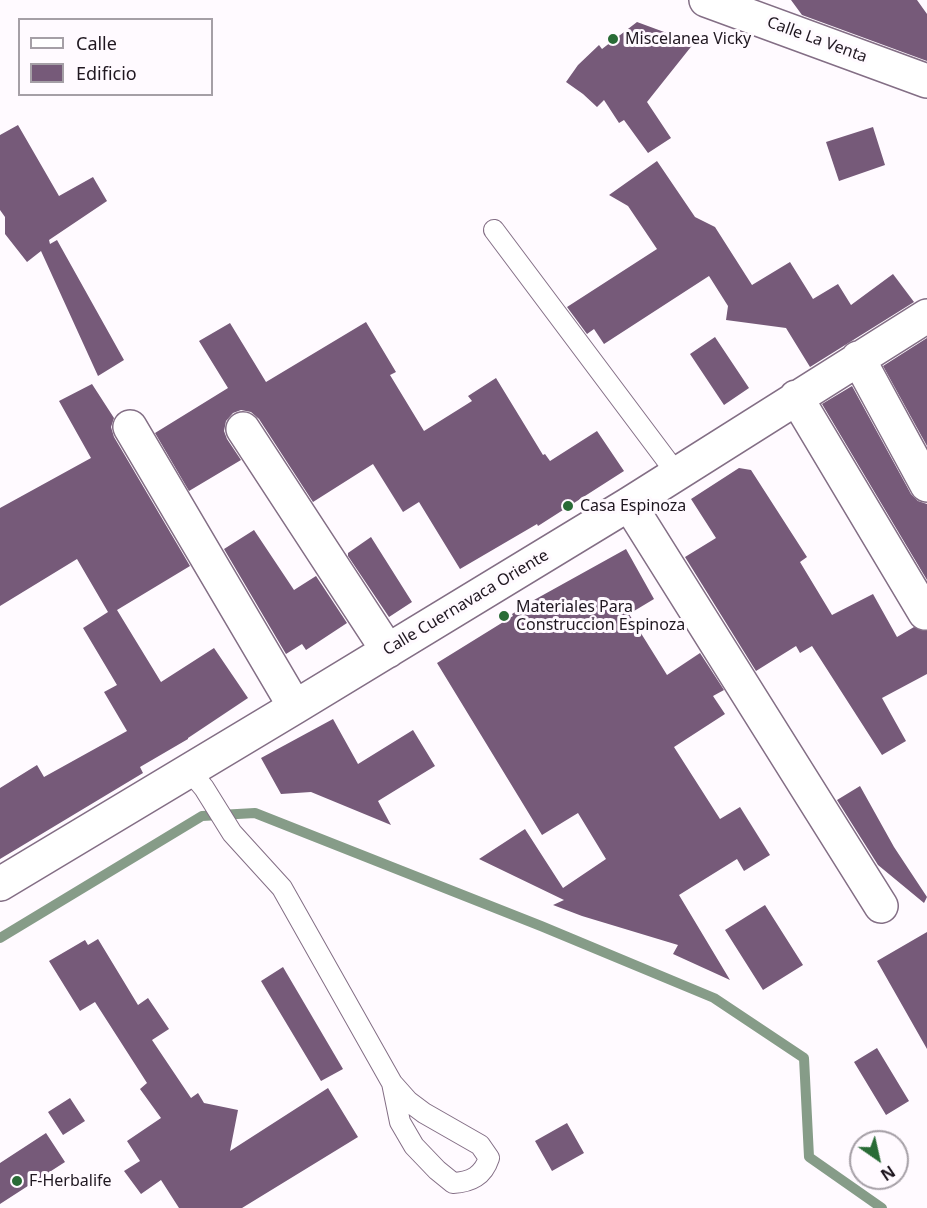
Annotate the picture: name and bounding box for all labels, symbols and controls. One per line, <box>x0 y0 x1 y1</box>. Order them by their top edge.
street label: Calle La Venta <box>764 13 870 67</box>
legend <box>18 18 213 96</box>
place label: Miscelanea Vicky <box>625 29 751 49</box>
text: Calle <box>76 31 117 55</box>
marker: Miscelanea Vicky <box>606 32 620 46</box>
text: Edificio <box>76 61 137 85</box>
place label: Casa Espinoza <box>580 496 686 516</box>
marker: Casa Espinoza <box>561 499 575 513</box>
street label: Calle Cuernavaca Oriente <box>380 546 552 660</box>
place label: Materiales Para Construccion Espinoza <box>516 597 685 635</box>
marker: Materiales Para Construccion Espinoza <box>497 609 511 623</box>
north arrow <box>849 1130 909 1190</box>
text: N <box>876 1161 899 1186</box>
place label: F-Herbalife <box>29 1171 112 1191</box>
marker: F-Herbalife <box>10 1174 24 1188</box>

